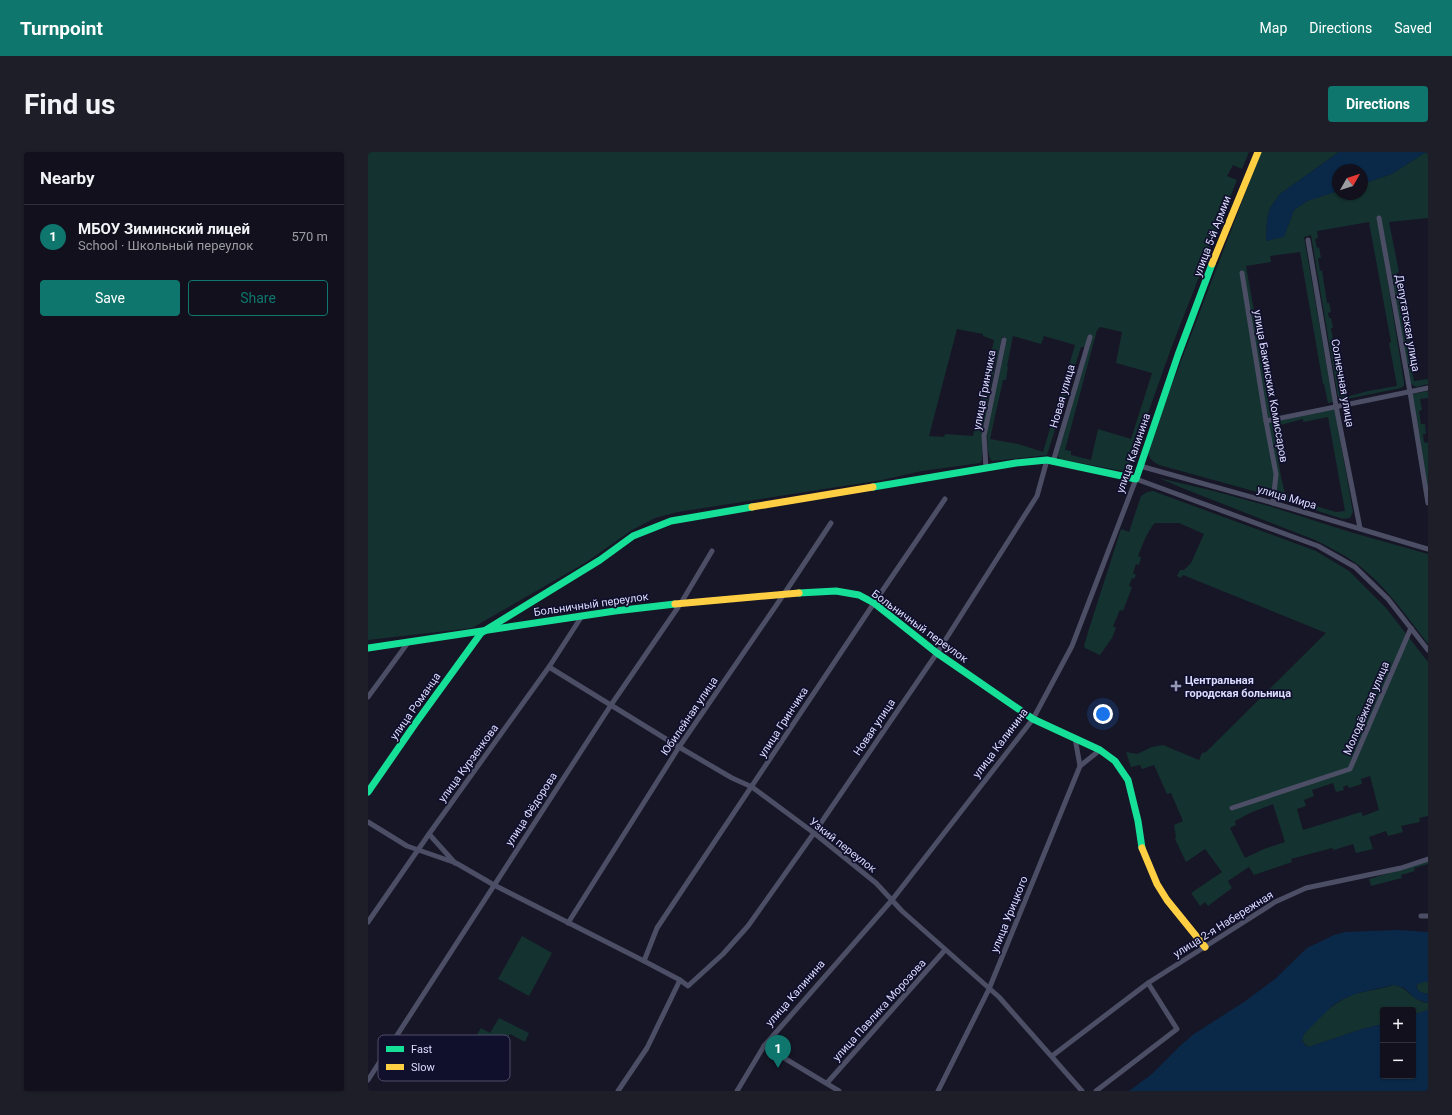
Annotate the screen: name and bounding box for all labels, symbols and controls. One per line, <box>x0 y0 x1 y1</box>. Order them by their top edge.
text: Turnpoint <box>20 17 103 40</box>
text: Map <box>1260 20 1287 36</box>
text: Directions <box>1309 20 1372 36</box>
text: Saved <box>1394 20 1432 36</box>
button: Directions <box>1328 86 1428 122</box>
text: Find us <box>24 88 115 121</box>
north arrow <box>1332 164 1368 200</box>
text: Nearby <box>40 168 95 188</box>
street label: улица 5-й Армии <box>1191 194 1234 278</box>
text: МБОУ Зиминский лицей <box>78 220 250 238</box>
text: 1 <box>49 229 57 244</box>
text: 570 m <box>291 229 328 244</box>
text: School · Школьный переулок <box>78 238 253 253</box>
street label: Депутатская улица <box>1393 274 1422 373</box>
button: Save <box>40 280 180 316</box>
button: Share <box>188 280 328 316</box>
street label: улица Бакинских Комиссаров <box>1251 309 1290 463</box>
street label: Солнечная улица <box>1328 338 1357 428</box>
street label: улица Гринчика <box>970 349 999 431</box>
street label: Новая улица <box>1047 363 1078 429</box>
street label: улица Калинина <box>1114 411 1153 495</box>
street label: улица Мира <box>1256 483 1318 512</box>
street label: Больничный переулок <box>869 587 970 666</box>
street label: Больничный переулок <box>533 590 649 619</box>
street label: Молодёжная улица <box>1341 660 1392 757</box>
street label: улица Романца <box>387 670 443 742</box>
street label: Юбилейная улица <box>658 674 721 758</box>
place label: Центральная городская больница <box>1185 674 1291 700</box>
marker: Центральная городская больница <box>1170 680 1182 692</box>
street label: улица Гринчика <box>756 685 811 760</box>
street label: Новая улица <box>851 697 898 758</box>
your location <box>1093 704 1113 724</box>
street label: улица Калинина <box>970 706 1031 781</box>
street label: улица Курзенкова <box>436 722 501 805</box>
street label: улица Фёдорова <box>503 770 560 848</box>
street label: Узкий переулок <box>807 815 879 876</box>
street label: улица Урицкого <box>988 874 1031 954</box>
street label: улица 2-я Набережная <box>1171 888 1276 961</box>
street label: улица Калинина <box>763 957 828 1029</box>
street label: улица Павлика Морозова <box>830 957 929 1064</box>
map controls <box>1380 1007 1416 1079</box>
button: + <box>1380 1007 1416 1043</box>
legend <box>378 1035 510 1081</box>
pin: 1 <box>765 1035 791 1068</box>
text: Fast <box>411 1043 433 1056</box>
button: − <box>1380 1043 1416 1079</box>
text: Slow <box>411 1061 435 1074</box>

